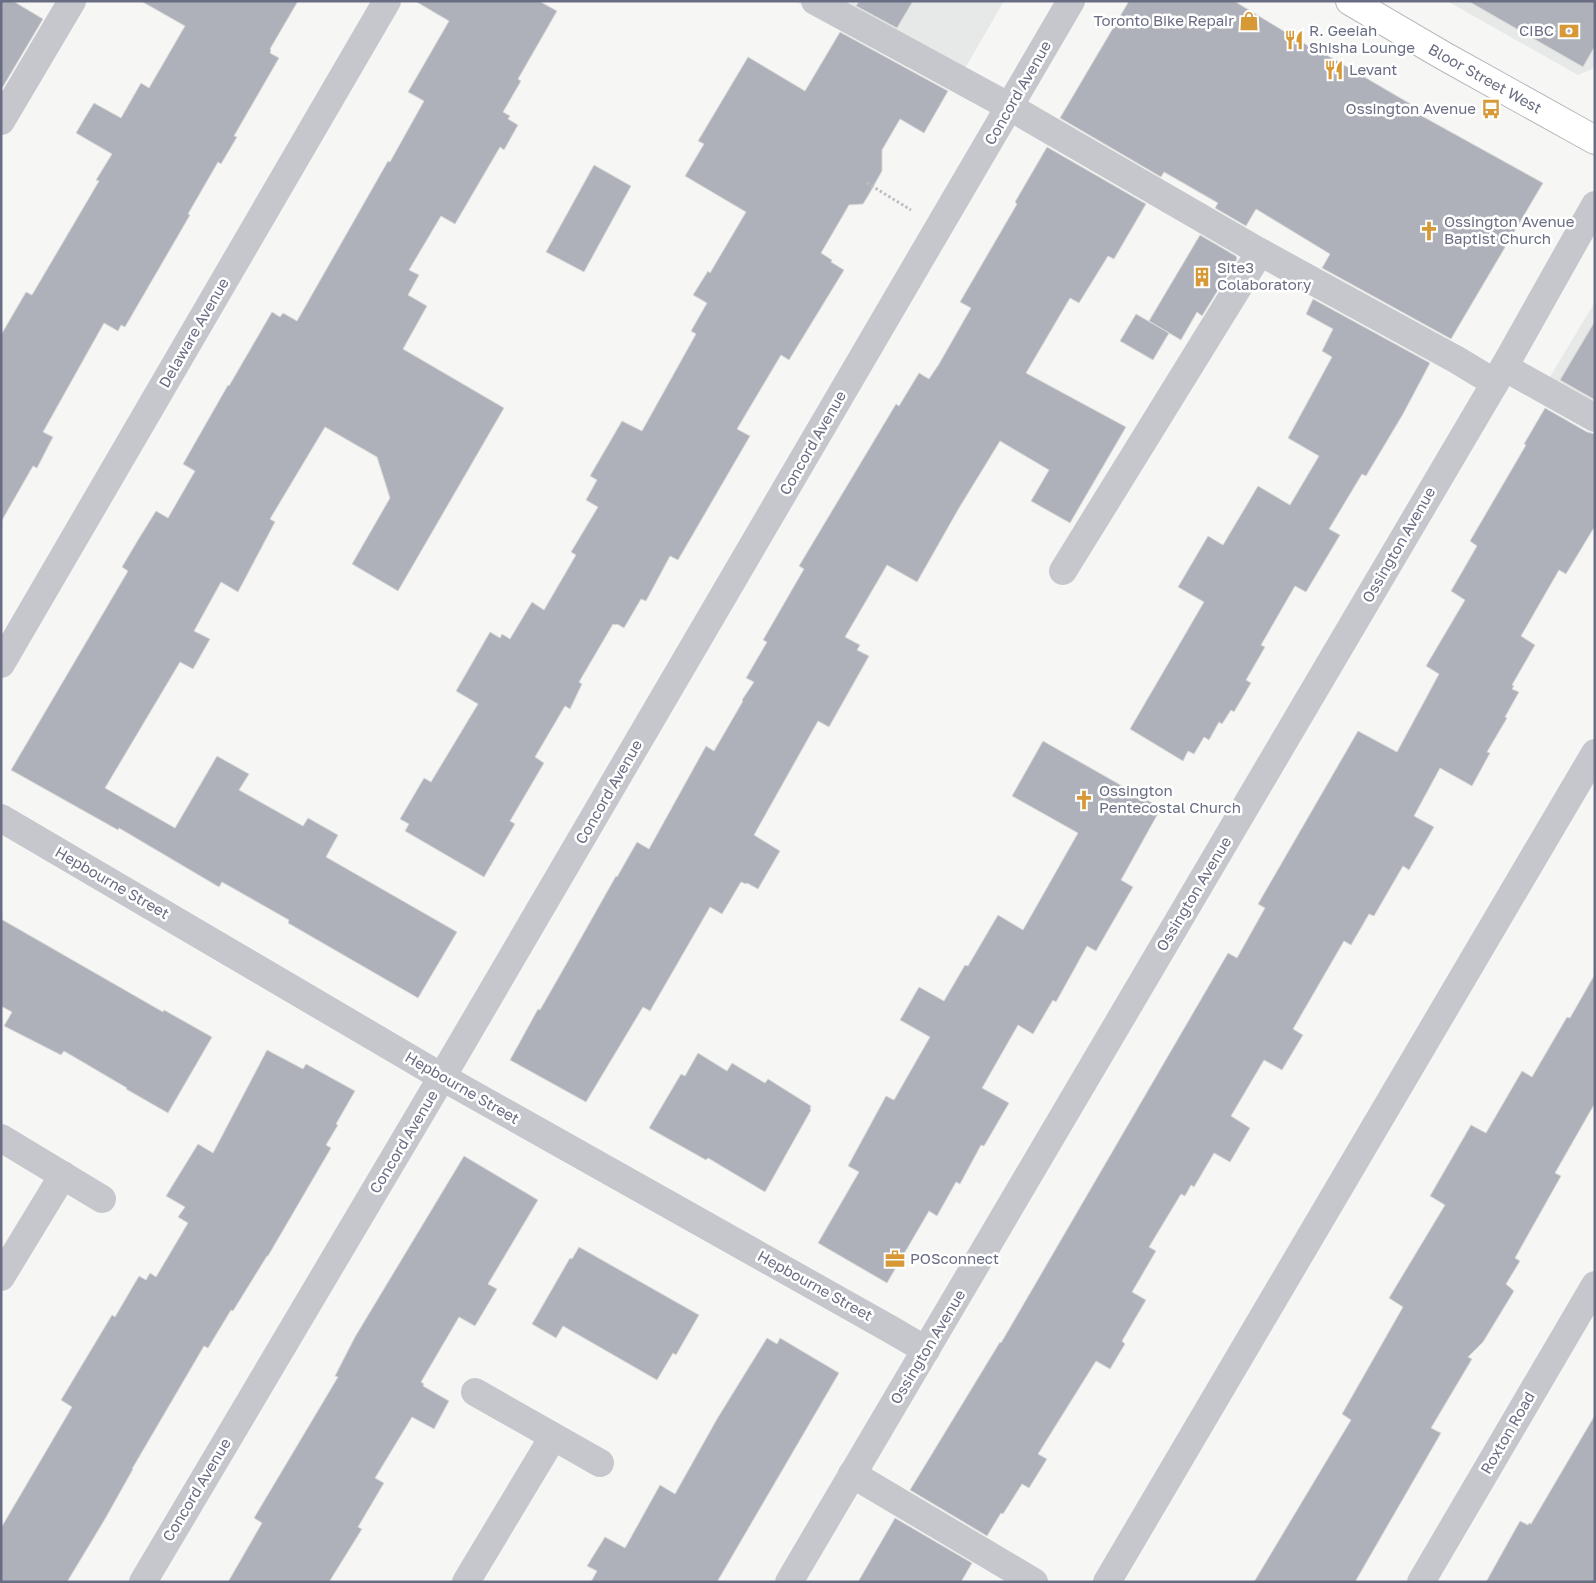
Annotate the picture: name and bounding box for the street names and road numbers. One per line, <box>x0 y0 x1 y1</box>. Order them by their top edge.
street label: Concord Avenue <box>980 37 1054 148</box>
street label: Bloor Street West <box>1426 39 1545 117</box>
street label: Delaware Avenue <box>154 274 232 391</box>
street label: Concord Avenue <box>775 387 849 498</box>
street label: Ossington Avenue <box>1358 483 1439 605</box>
street label: Concord Avenue <box>571 736 645 847</box>
street label: Ossington Avenue <box>1152 833 1235 954</box>
street label: Hepbourne Street <box>52 842 173 922</box>
street label: Hepbourne Street <box>402 1047 523 1127</box>
street label: Concord Avenue <box>365 1086 441 1196</box>
street label: Hepbourne Street <box>755 1246 876 1324</box>
street label: Ossington Avenue <box>886 1286 969 1407</box>
street label: Roxton Road <box>1476 1388 1538 1477</box>
street label: Concord Avenue <box>158 1434 234 1544</box>

